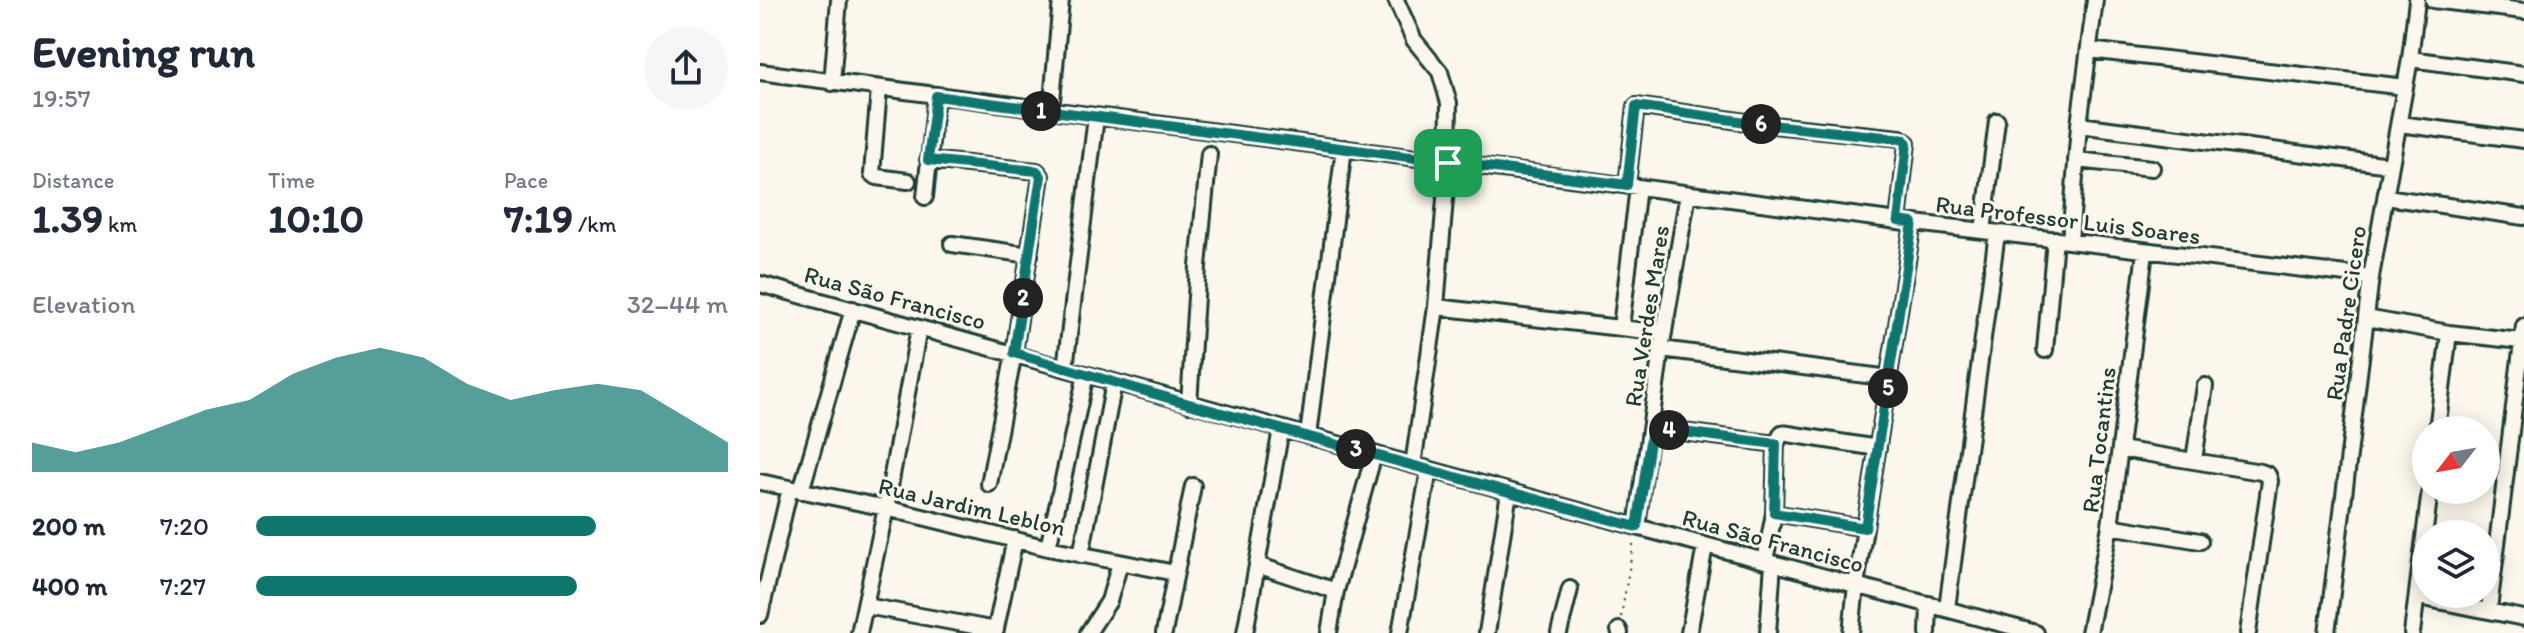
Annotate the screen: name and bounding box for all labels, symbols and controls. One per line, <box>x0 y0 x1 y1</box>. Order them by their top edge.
text: Evening run <box>32 25 255 78</box>
button: share <box>644 26 728 110</box>
text: 19:57 <box>32 82 91 114</box>
pin: 1 <box>1021 91 1061 131</box>
text: 1 <box>1036 97 1046 124</box>
pin: 6 <box>1741 104 1781 144</box>
text: 6 <box>1755 110 1767 137</box>
pin <box>1414 129 1482 197</box>
icon: arrive <box>1426 141 1470 185</box>
text: Distance <box>32 167 114 194</box>
text: Time <box>268 167 315 194</box>
text: Pace <box>504 167 548 194</box>
street label: Rua Professor Luis Soares <box>1934 189 2202 250</box>
text: 1.39 <box>32 194 103 242</box>
text: 10:10 <box>268 194 364 242</box>
text: 7:19 <box>504 194 573 242</box>
text: km <box>103 211 137 238</box>
text: /km <box>573 211 616 238</box>
street label: Rua Verdes Mares <box>1618 223 1675 409</box>
street label: Rua Padre Cicero <box>2319 224 2372 402</box>
street label: Rua São Francisco <box>801 259 989 336</box>
pin: 2 <box>1003 278 1043 318</box>
text: 2 <box>1017 284 1029 311</box>
text: Elevation <box>32 288 135 320</box>
text: 32–44 m <box>627 288 728 320</box>
street label: Rua Tocantins <box>2075 365 2122 514</box>
pin: 5 <box>1868 368 1908 408</box>
text: 5 <box>1882 374 1894 401</box>
pin: 4 <box>1649 410 1689 450</box>
text: 4 <box>1662 416 1676 443</box>
north arrow <box>2412 416 2500 504</box>
map controls <box>2412 416 2500 608</box>
pin: 3 <box>1336 429 1376 469</box>
text: 3 <box>1350 435 1362 462</box>
street label: Rua Jardim Leblon <box>876 471 1069 542</box>
street label: Rua São Francisco <box>1679 502 1867 579</box>
text: 200 m <box>32 510 105 542</box>
text: 7:20 <box>160 510 209 542</box>
button: layers <box>2412 520 2500 608</box>
text: 400 m <box>32 570 107 602</box>
text: 7:27 <box>160 570 206 602</box>

